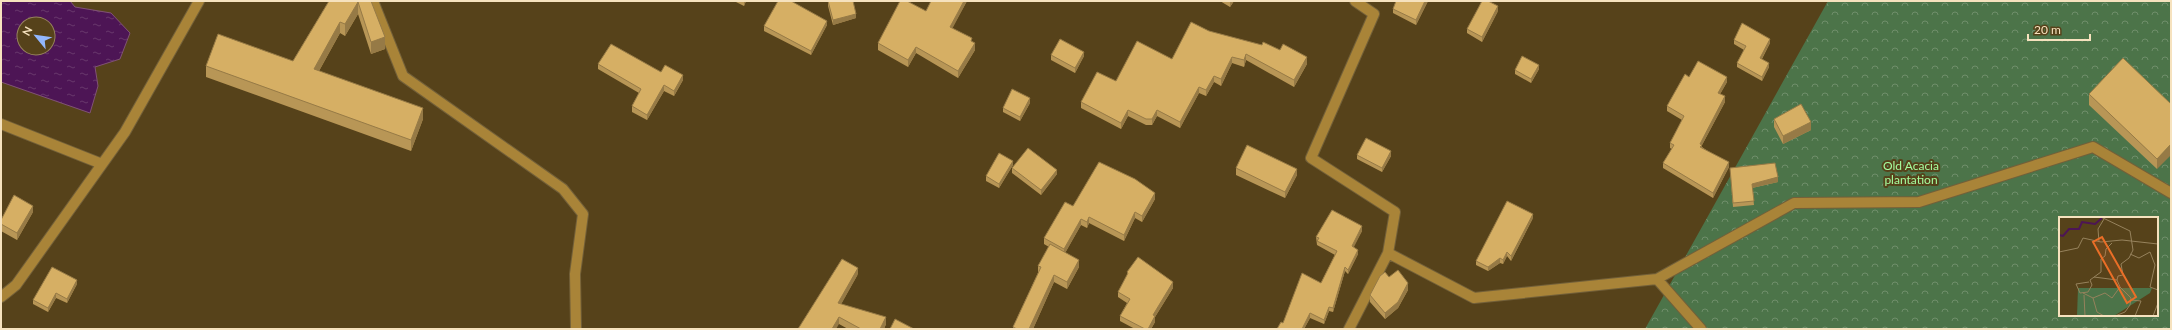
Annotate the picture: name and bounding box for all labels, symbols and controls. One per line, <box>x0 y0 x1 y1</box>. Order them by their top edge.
north arrow <box>16 16 56 56</box>
scale bar <box>2028 16 2090 42</box>
text: 20 m <box>2034 22 2061 37</box>
text: N <box>19 24 35 38</box>
park label: Old Acacia plantation <box>1883 158 1939 187</box>
inset map <box>2059 217 2158 316</box>

